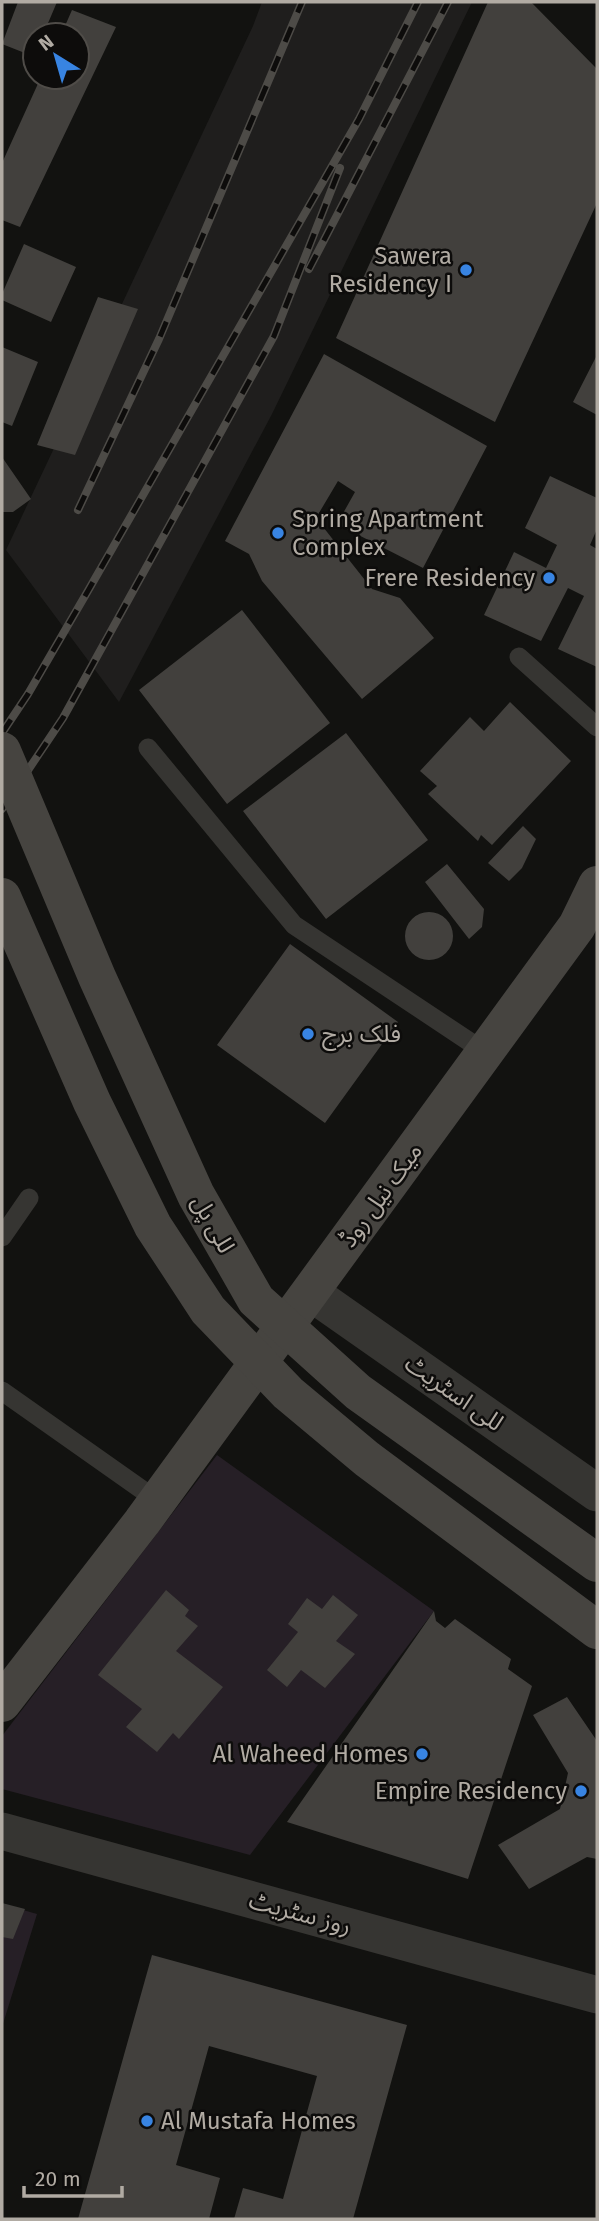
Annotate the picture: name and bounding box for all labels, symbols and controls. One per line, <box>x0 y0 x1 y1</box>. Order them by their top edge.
north arrow <box>21 21 91 91</box>
text: N <box>34 30 58 56</box>
place label: Sawera Residency I <box>329 242 452 298</box>
marker: Sawera Residency I <box>458 262 474 278</box>
place label: Spring Apartment Complex <box>292 505 484 561</box>
marker: Spring Apartment Complex <box>270 525 286 541</box>
place label: Frere Residency <box>364 564 535 592</box>
marker: Frere Residency <box>541 570 557 586</box>
place label: فلک برج <box>322 1020 401 1051</box>
marker: فلک برج <box>300 1026 316 1042</box>
street label: میک نیل روڈ <box>334 1138 428 1252</box>
street label: للی پل <box>185 1190 240 1259</box>
street label: للی اسٹریٹ <box>400 1349 508 1437</box>
place label: Al Waheed Homes <box>213 1740 408 1768</box>
marker: Al Waheed Homes <box>414 1746 430 1762</box>
place label: Empire Residency <box>375 1777 567 1805</box>
marker: Empire Residency <box>573 1783 589 1799</box>
street label: روز سٹریٹ <box>246 1886 354 1940</box>
place label: Al Mustafa Homes <box>161 2107 356 2135</box>
marker: Al Mustafa Homes <box>139 2113 155 2129</box>
scale bar <box>24 2154 122 2198</box>
text: 20 m <box>35 2166 81 2192</box>

